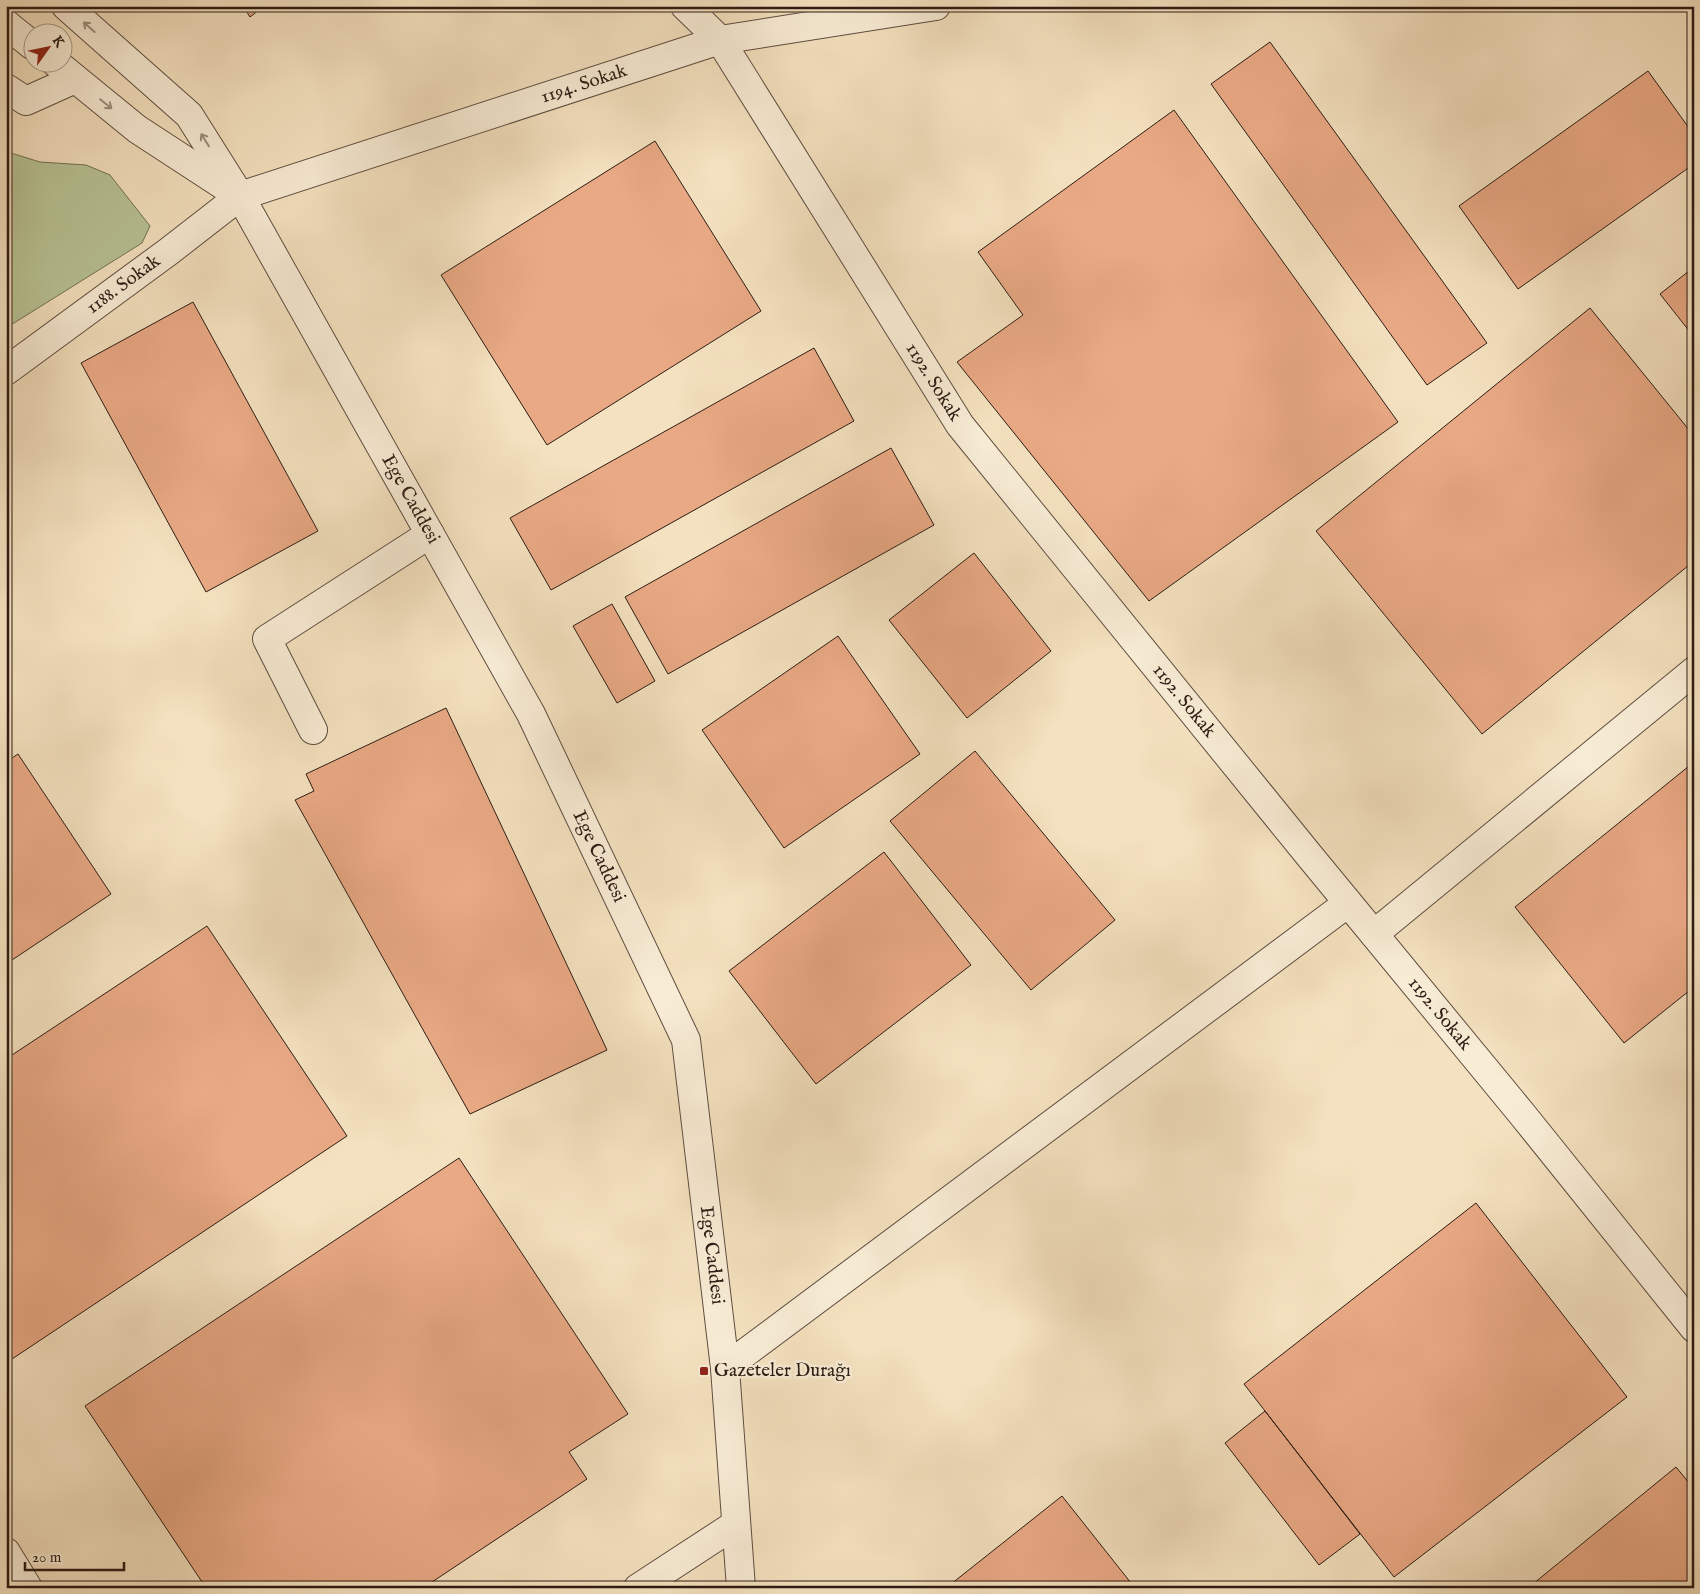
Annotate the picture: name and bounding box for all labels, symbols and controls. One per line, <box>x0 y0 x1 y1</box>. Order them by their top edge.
one-way arrow <box>83 21 96 33</box>
north arrow <box>22 22 72 72</box>
text: K <box>48 32 69 51</box>
street label: 1194. Sokak <box>538 59 631 109</box>
one-way arrow <box>99 99 112 110</box>
one-way arrow <box>199 133 210 147</box>
street label: 1188. Sokak <box>82 249 166 320</box>
street label: 1192. Sokak <box>900 338 967 427</box>
street label: Ege Caddesi <box>376 450 445 548</box>
street label: 1192. Sokak <box>1147 659 1222 744</box>
street label: Ege Caddesi <box>567 807 631 906</box>
street label: 1192. Sokak <box>1402 972 1477 1056</box>
street label: Ege Caddesi <box>694 1205 729 1306</box>
place label: Gazeteler Durağı <box>714 1359 851 1383</box>
marker: Gazeteler Durağı <box>698 1365 710 1377</box>
scale bar <box>25 1539 124 1571</box>
text: 20 m <box>32 1548 62 1567</box>

